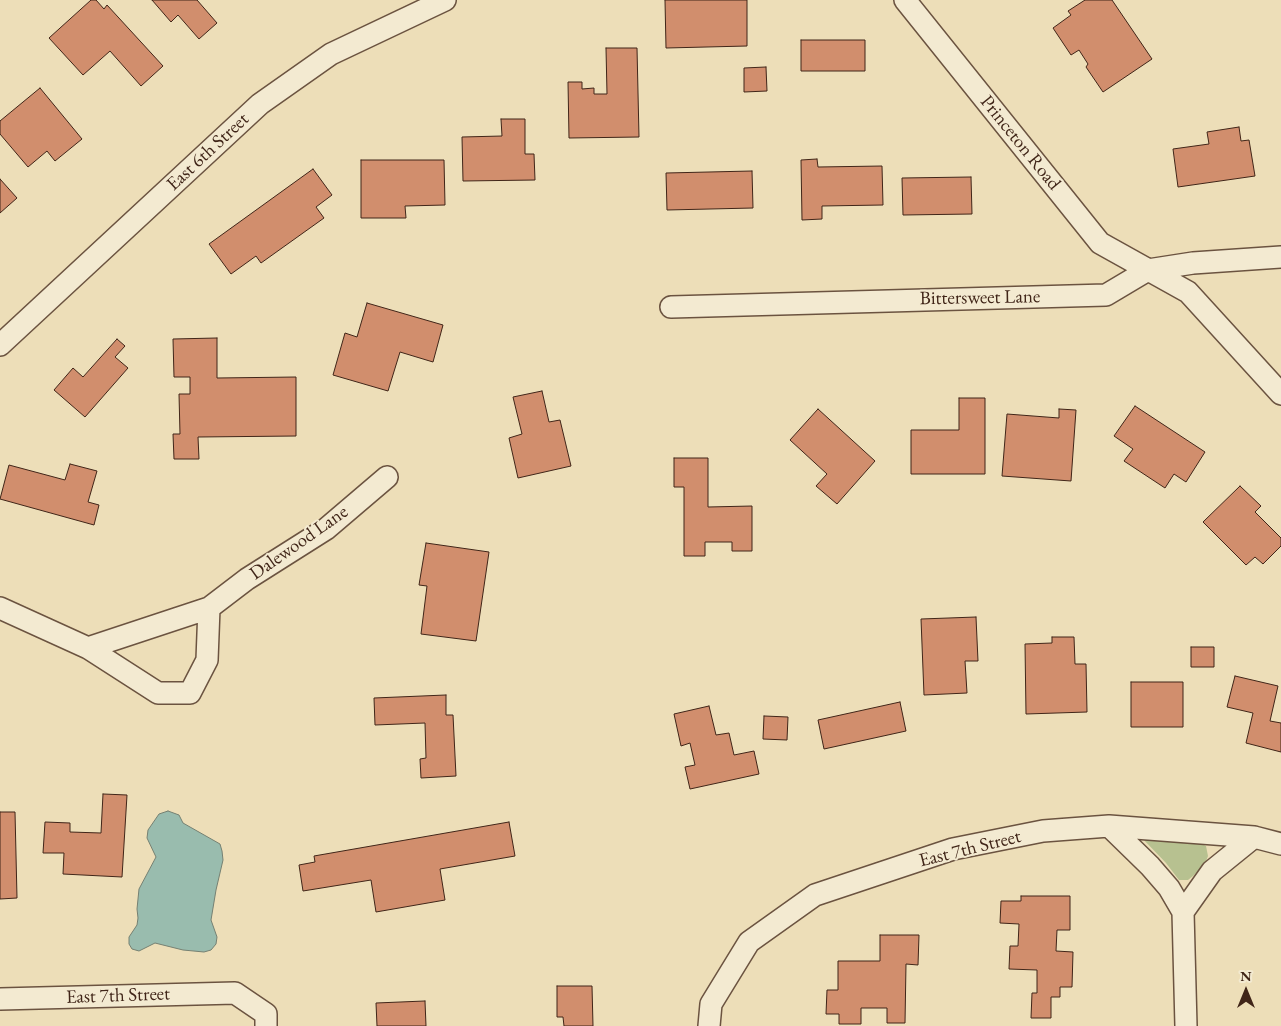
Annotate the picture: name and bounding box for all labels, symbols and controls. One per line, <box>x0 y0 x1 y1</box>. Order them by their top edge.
street label: Princeton Road <box>975 91 1065 195</box>
street label: East 6th Street <box>162 108 254 196</box>
street label: Bittersweet Lane <box>919 286 1041 310</box>
street label: Dalewood Lane <box>245 501 353 585</box>
street label: East 7th Street <box>917 825 1023 873</box>
north arrow <box>1221 966 1271 1016</box>
text: N <box>1240 967 1252 985</box>
street label: East 7th Street <box>66 983 170 1009</box>

